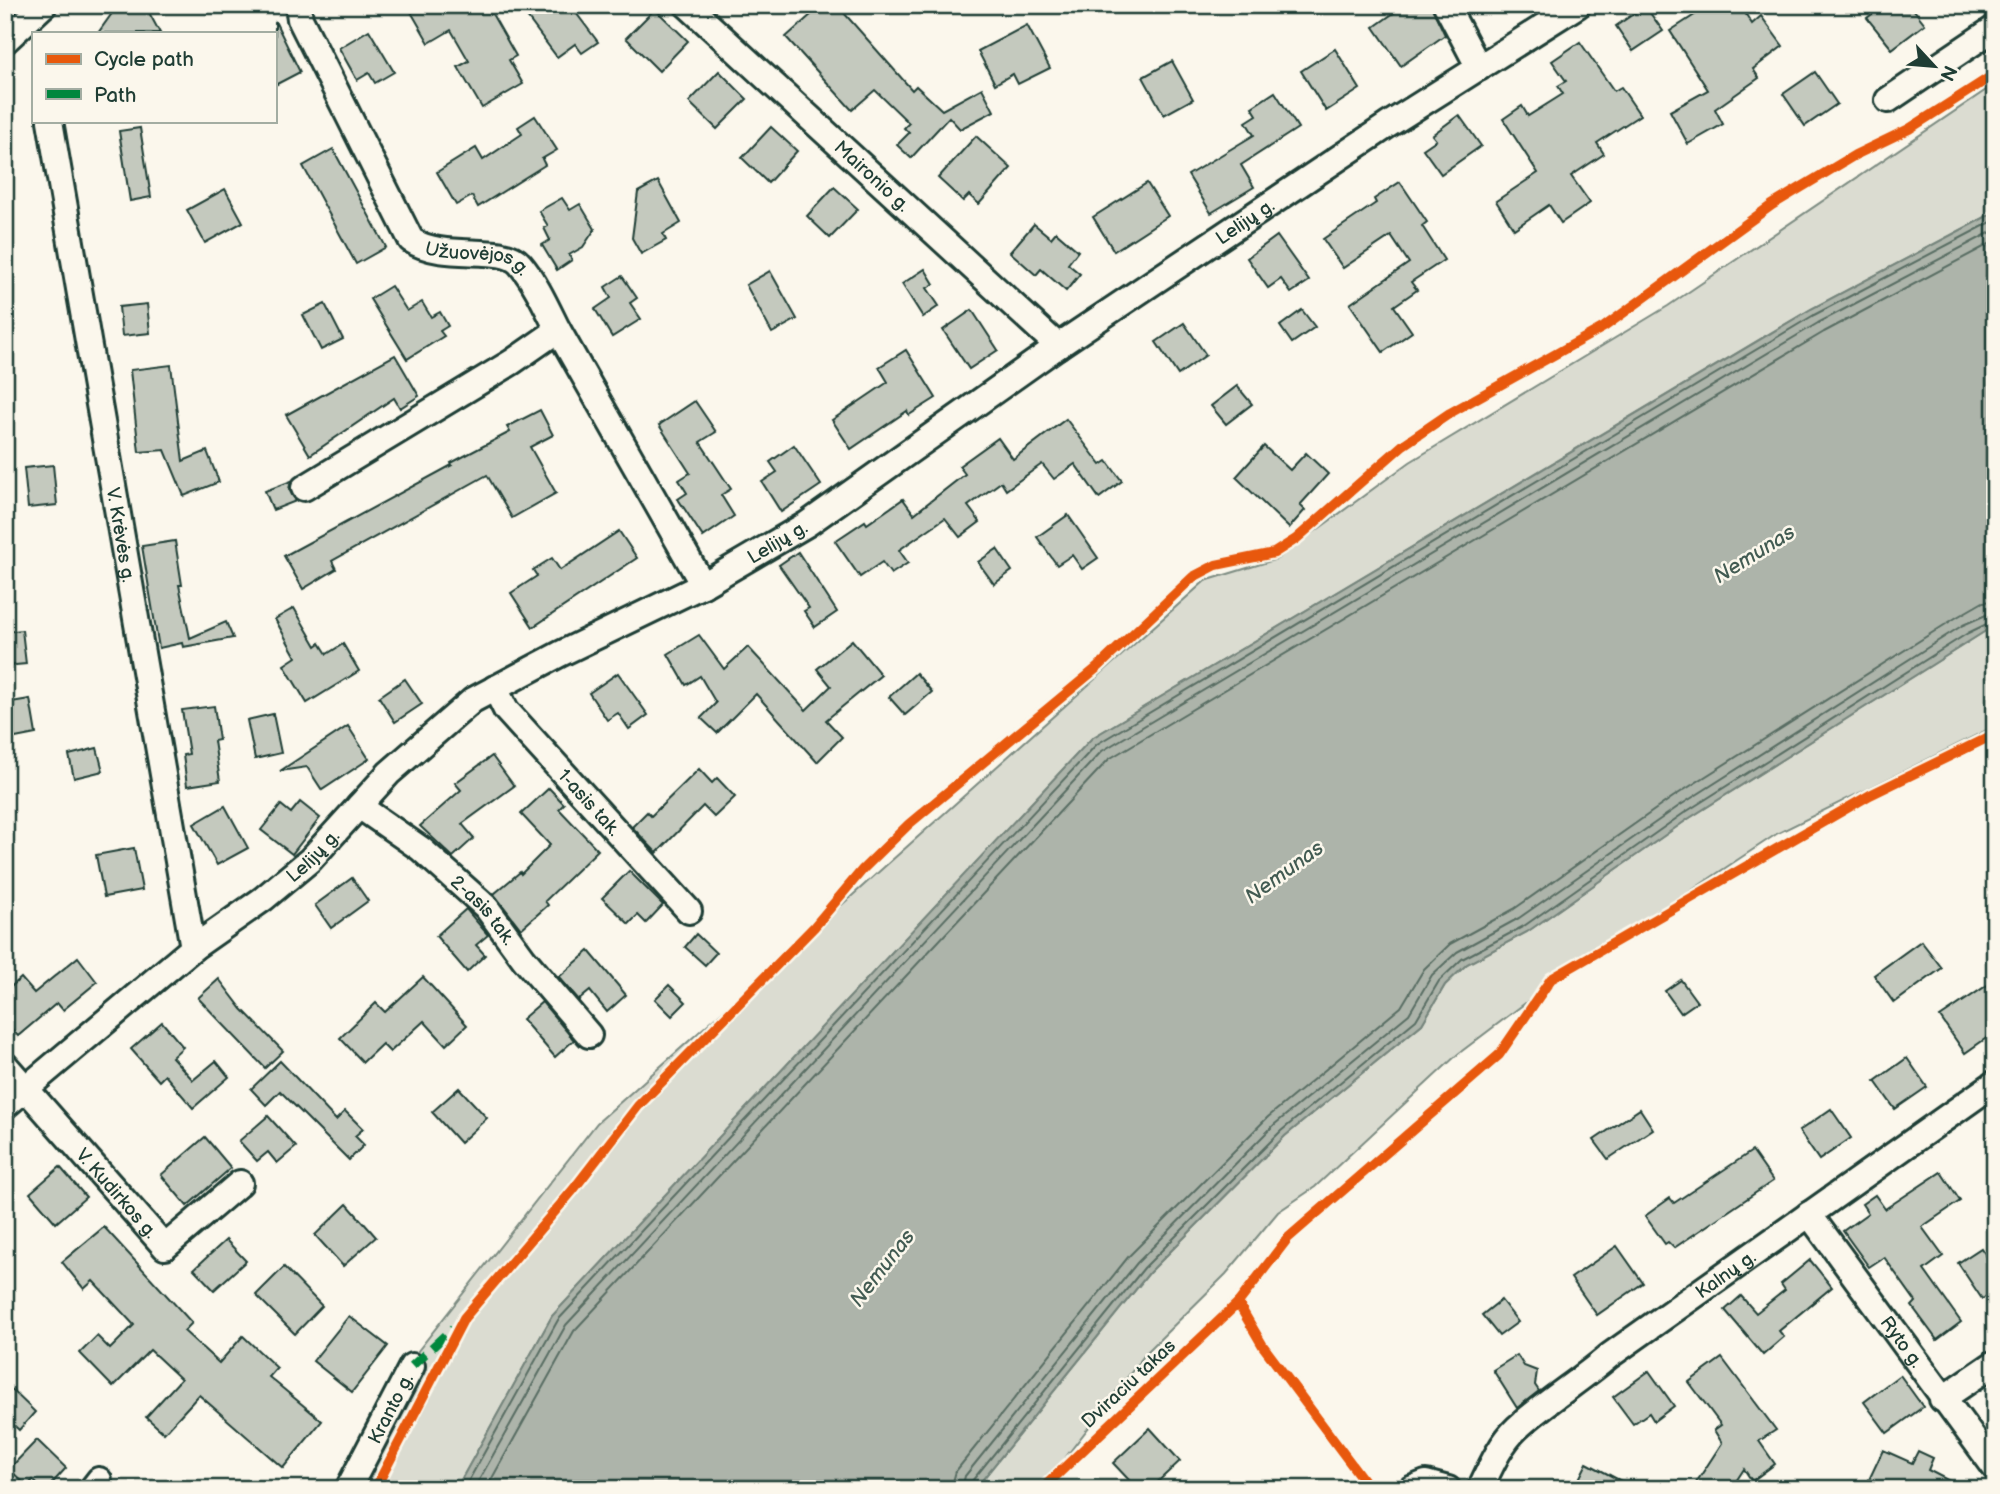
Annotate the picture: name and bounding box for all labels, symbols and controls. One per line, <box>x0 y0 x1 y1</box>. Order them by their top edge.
legend <box>32 32 276 122</box>
north arrow <box>1898 32 1968 102</box>
text: Cycle path <box>94 47 194 72</box>
text: N <box>1934 61 1961 84</box>
text: Path <box>94 83 136 108</box>
street label: Maironio g. <box>829 136 914 217</box>
street label: Lelijų g. <box>1212 194 1279 250</box>
street label: Užuovėjos g. <box>423 237 535 280</box>
street label: V. Krėvės g. <box>101 486 140 584</box>
street label: Lelijų g. <box>744 516 812 569</box>
water label: Nemunas <box>1709 519 1800 589</box>
street label: 1-asis tak. <box>552 765 625 841</box>
street label: Lelijų g. <box>282 825 345 888</box>
water label: Nemunas <box>1240 835 1329 909</box>
street label: 2-asis tak. <box>445 871 520 950</box>
street label: V. Kudirkos g. <box>70 1144 162 1243</box>
water label: Nemunas <box>845 1224 921 1312</box>
street label: Kalnų g. <box>1691 1246 1761 1304</box>
street label: Ryto g. <box>1875 1312 1928 1373</box>
street label: Dviraciu takas <box>1077 1335 1181 1433</box>
street label: Kranto g. <box>364 1370 419 1448</box>

